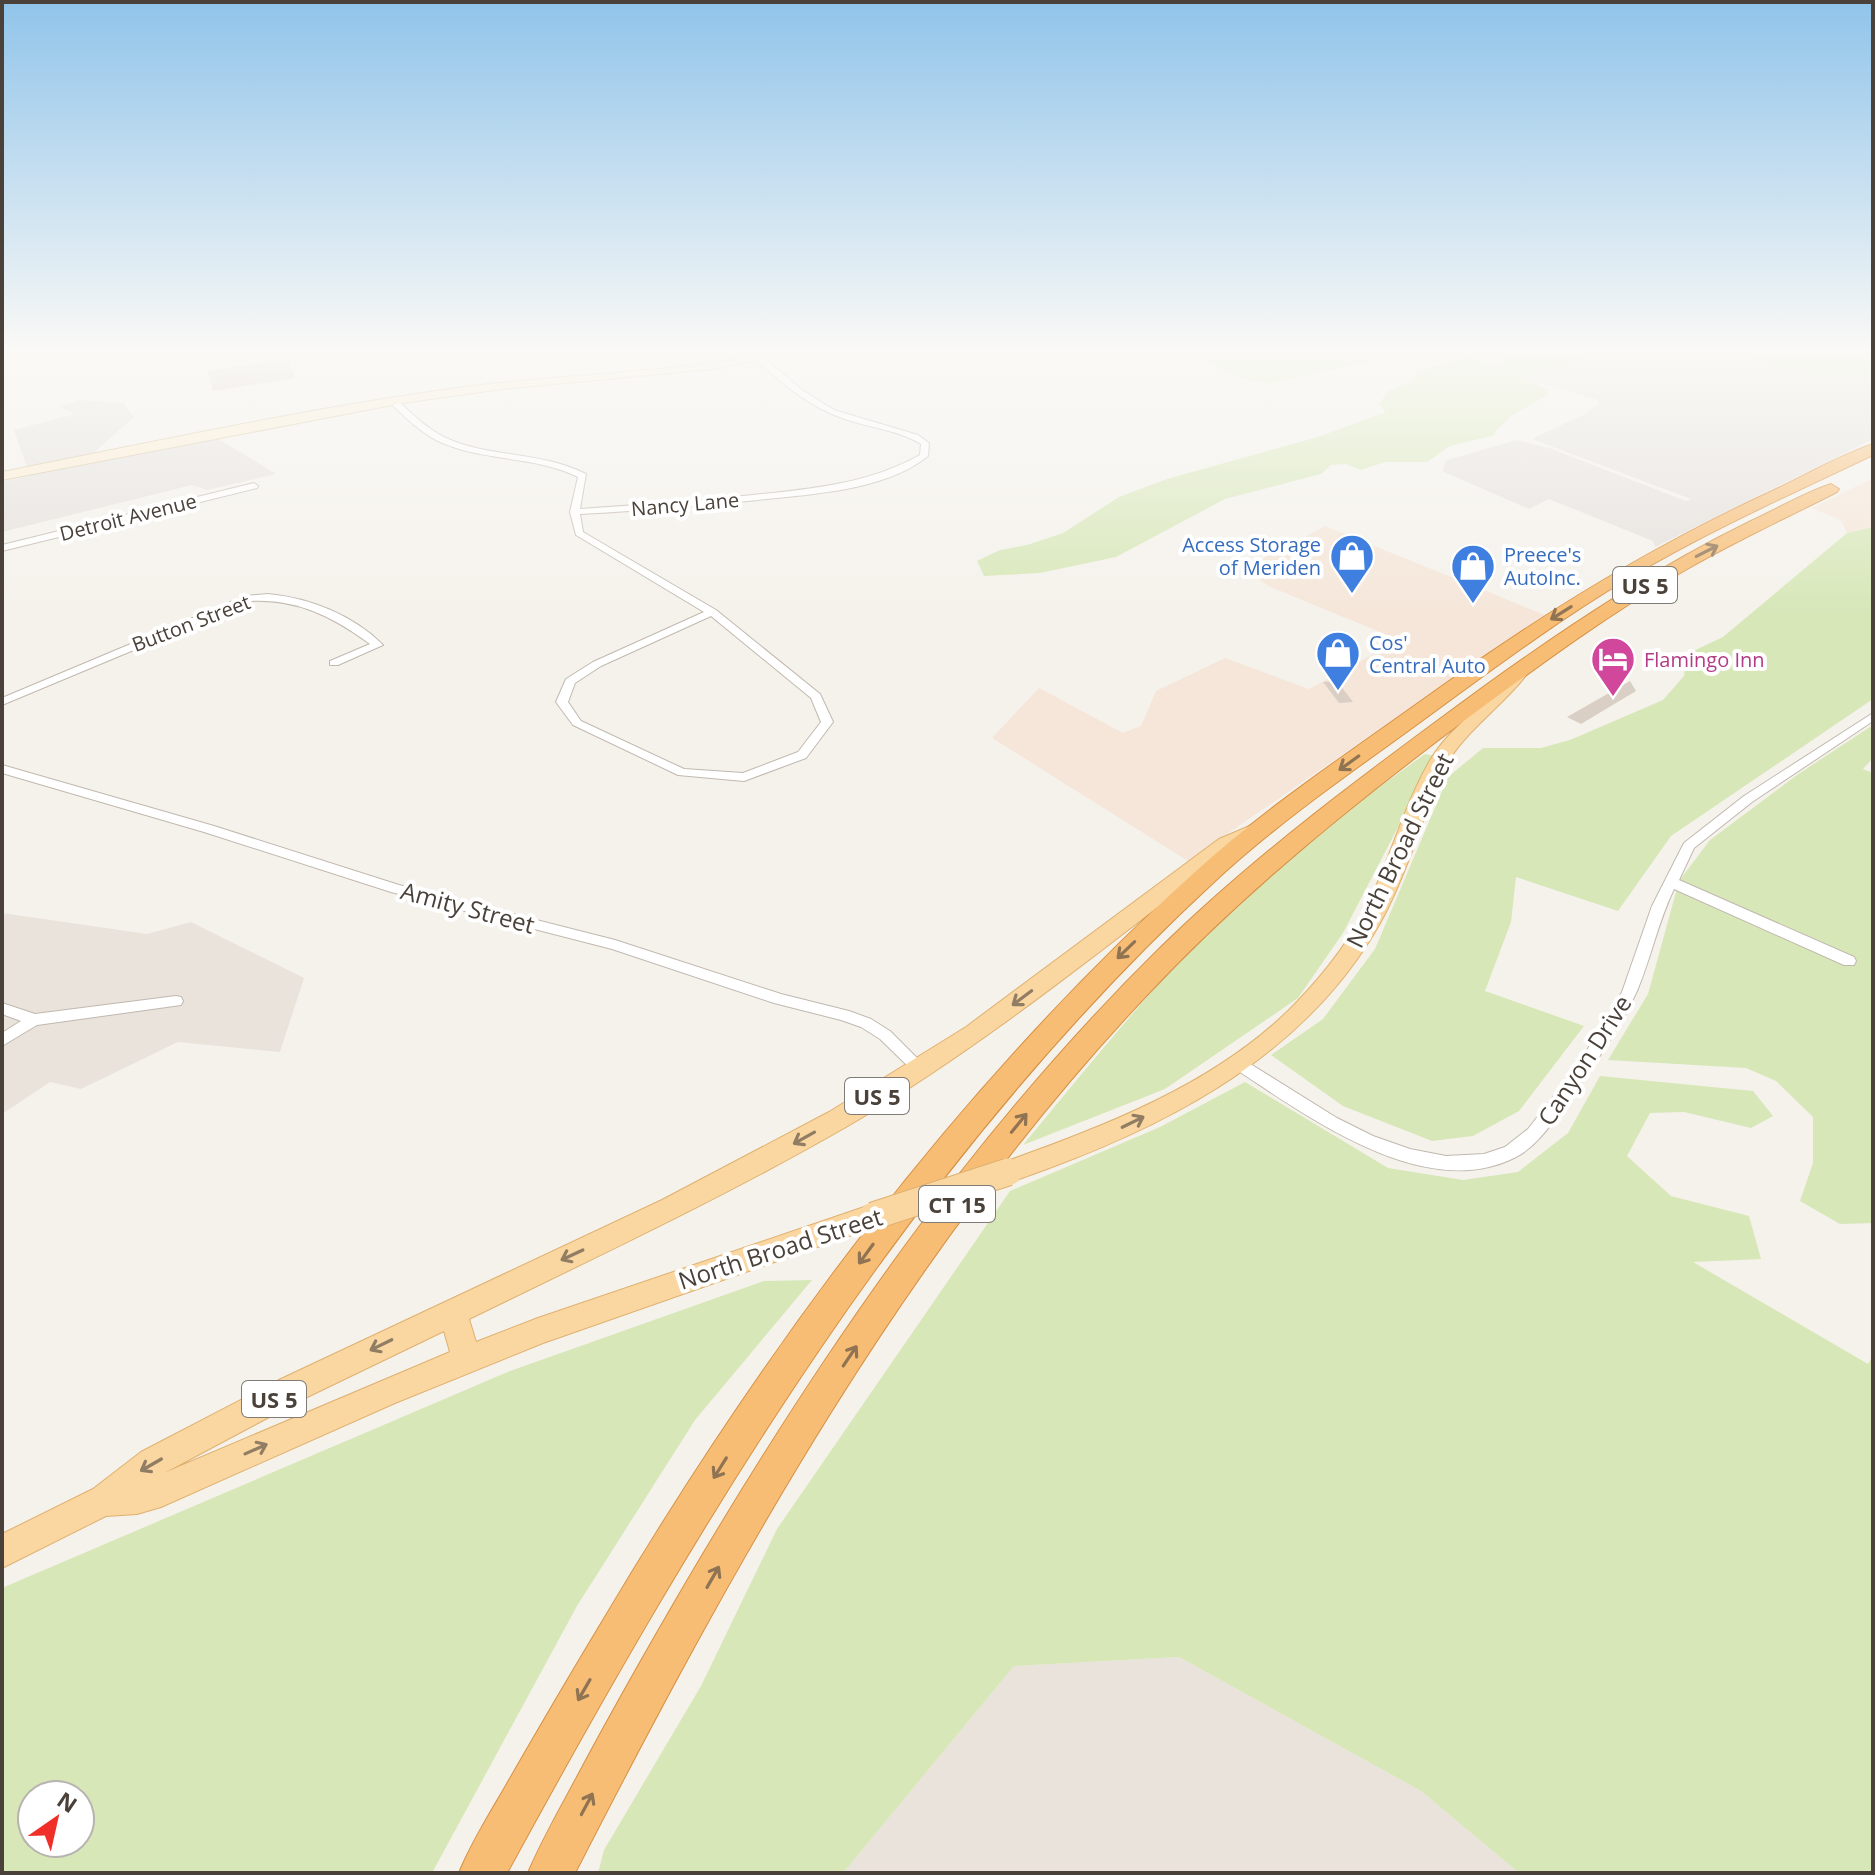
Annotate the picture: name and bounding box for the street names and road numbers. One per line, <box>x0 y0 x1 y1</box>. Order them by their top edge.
street label: Nancy Lane <box>630 486 740 522</box>
street label: Detroit Avenue <box>57 487 199 547</box>
road number: US 5 <box>1613 567 1677 603</box>
street label: Button Street <box>128 588 254 658</box>
street label: North Broad Street <box>1338 747 1460 953</box>
street label: Amity Street <box>397 873 539 941</box>
street label: Canyon Drive <box>1529 988 1639 1132</box>
road number: US 5 <box>845 1078 909 1114</box>
road number: CT 15 <box>919 1186 995 1222</box>
street label: North Broad Street <box>674 1199 886 1297</box>
road number: US 5 <box>242 1381 306 1417</box>

